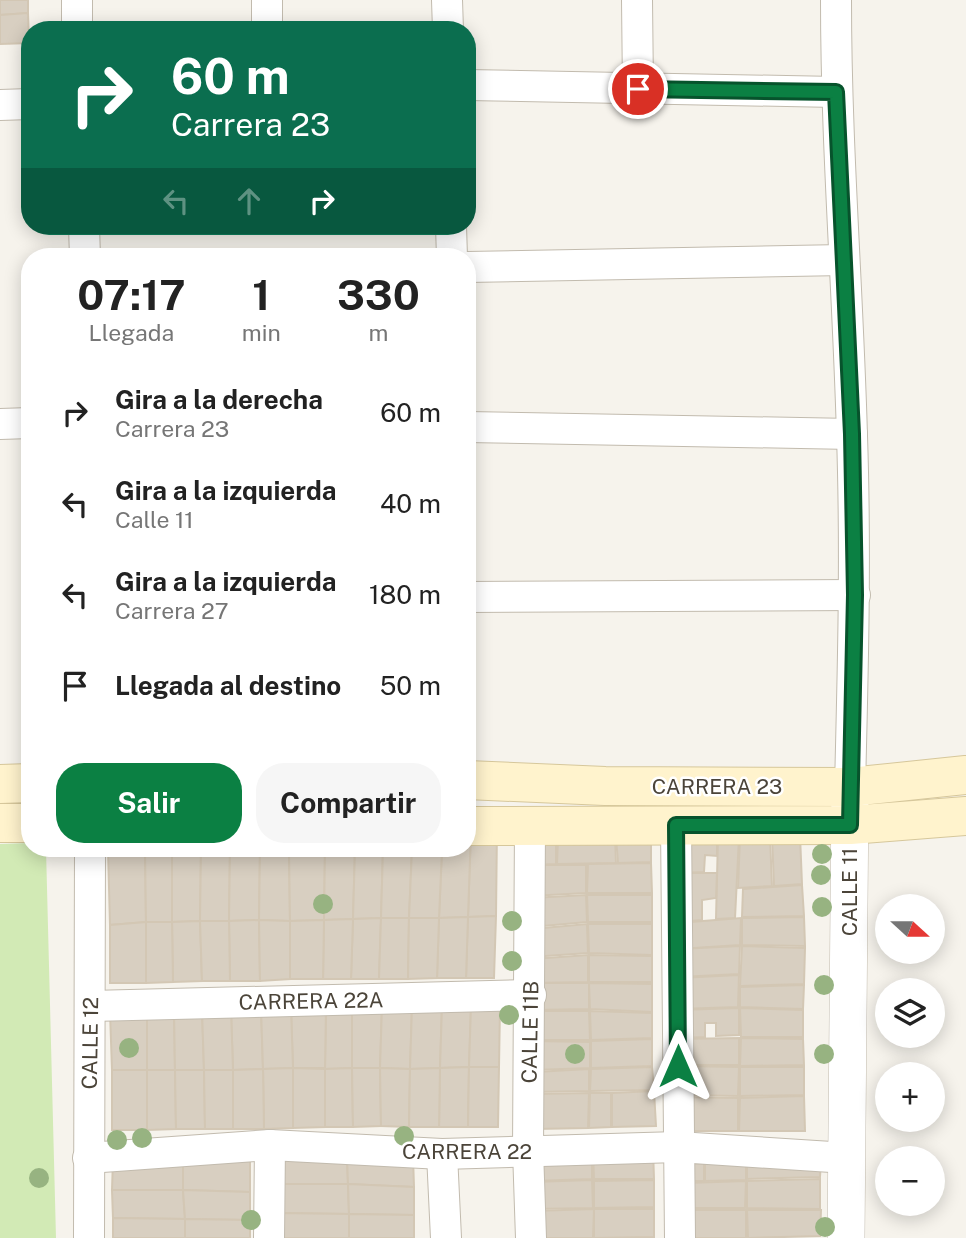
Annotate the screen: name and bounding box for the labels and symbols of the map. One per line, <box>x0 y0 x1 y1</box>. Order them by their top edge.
pin <box>608 59 668 119</box>
street label: CARRERA 23 <box>652 774 782 799</box>
street label: CALLE 11 <box>837 848 862 936</box>
north arrow <box>875 894 945 964</box>
street label: CALLE 11B <box>517 980 543 1084</box>
street label: CARRERA 22A <box>238 987 384 1015</box>
street label: CALLE 12 <box>77 997 103 1089</box>
position arrow <box>641 1029 715 1103</box>
street label: CARRERA 22 <box>402 1139 532 1164</box>

